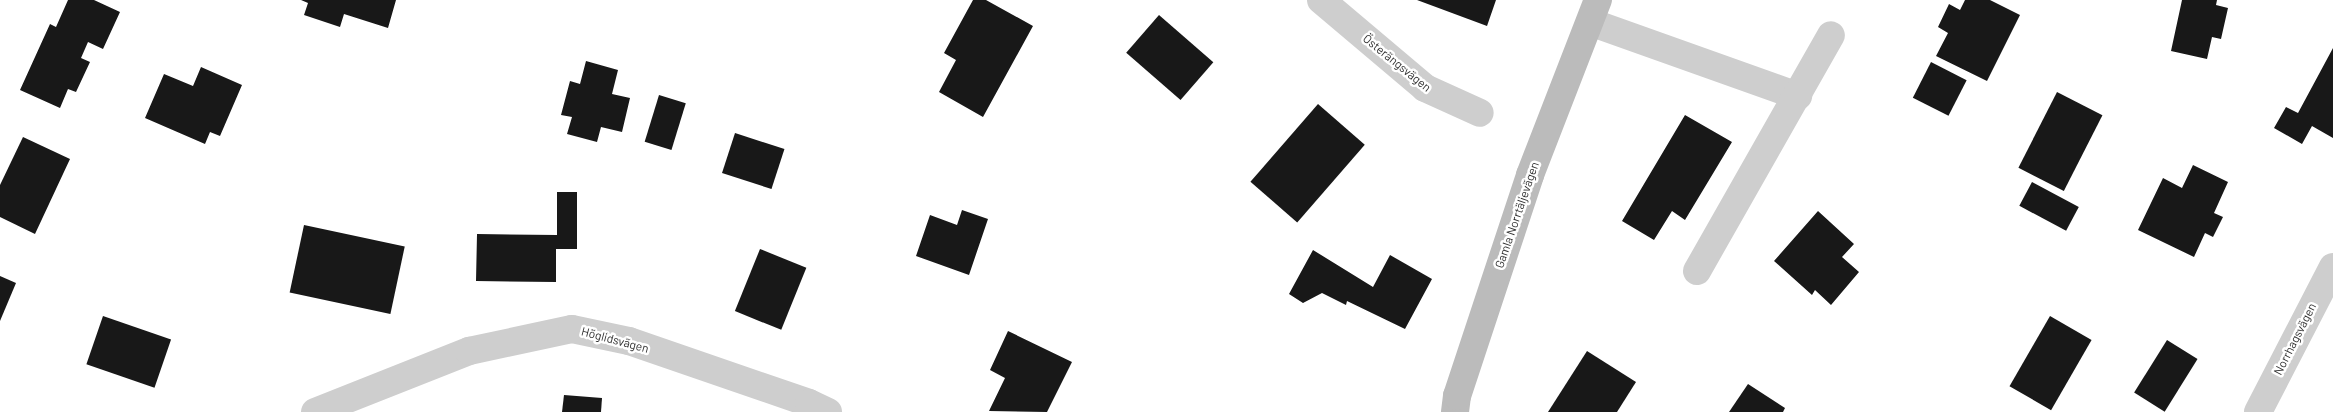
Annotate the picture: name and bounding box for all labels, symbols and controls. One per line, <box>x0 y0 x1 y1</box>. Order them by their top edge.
street label: Österängsvägen <box>1360 31 1434 95</box>
street label: Gamla Norrtäljevägen <box>1492 160 1542 270</box>
street label: Norrhagsvägen <box>2271 301 2319 377</box>
street label: Höglidsvägen <box>580 324 650 356</box>

